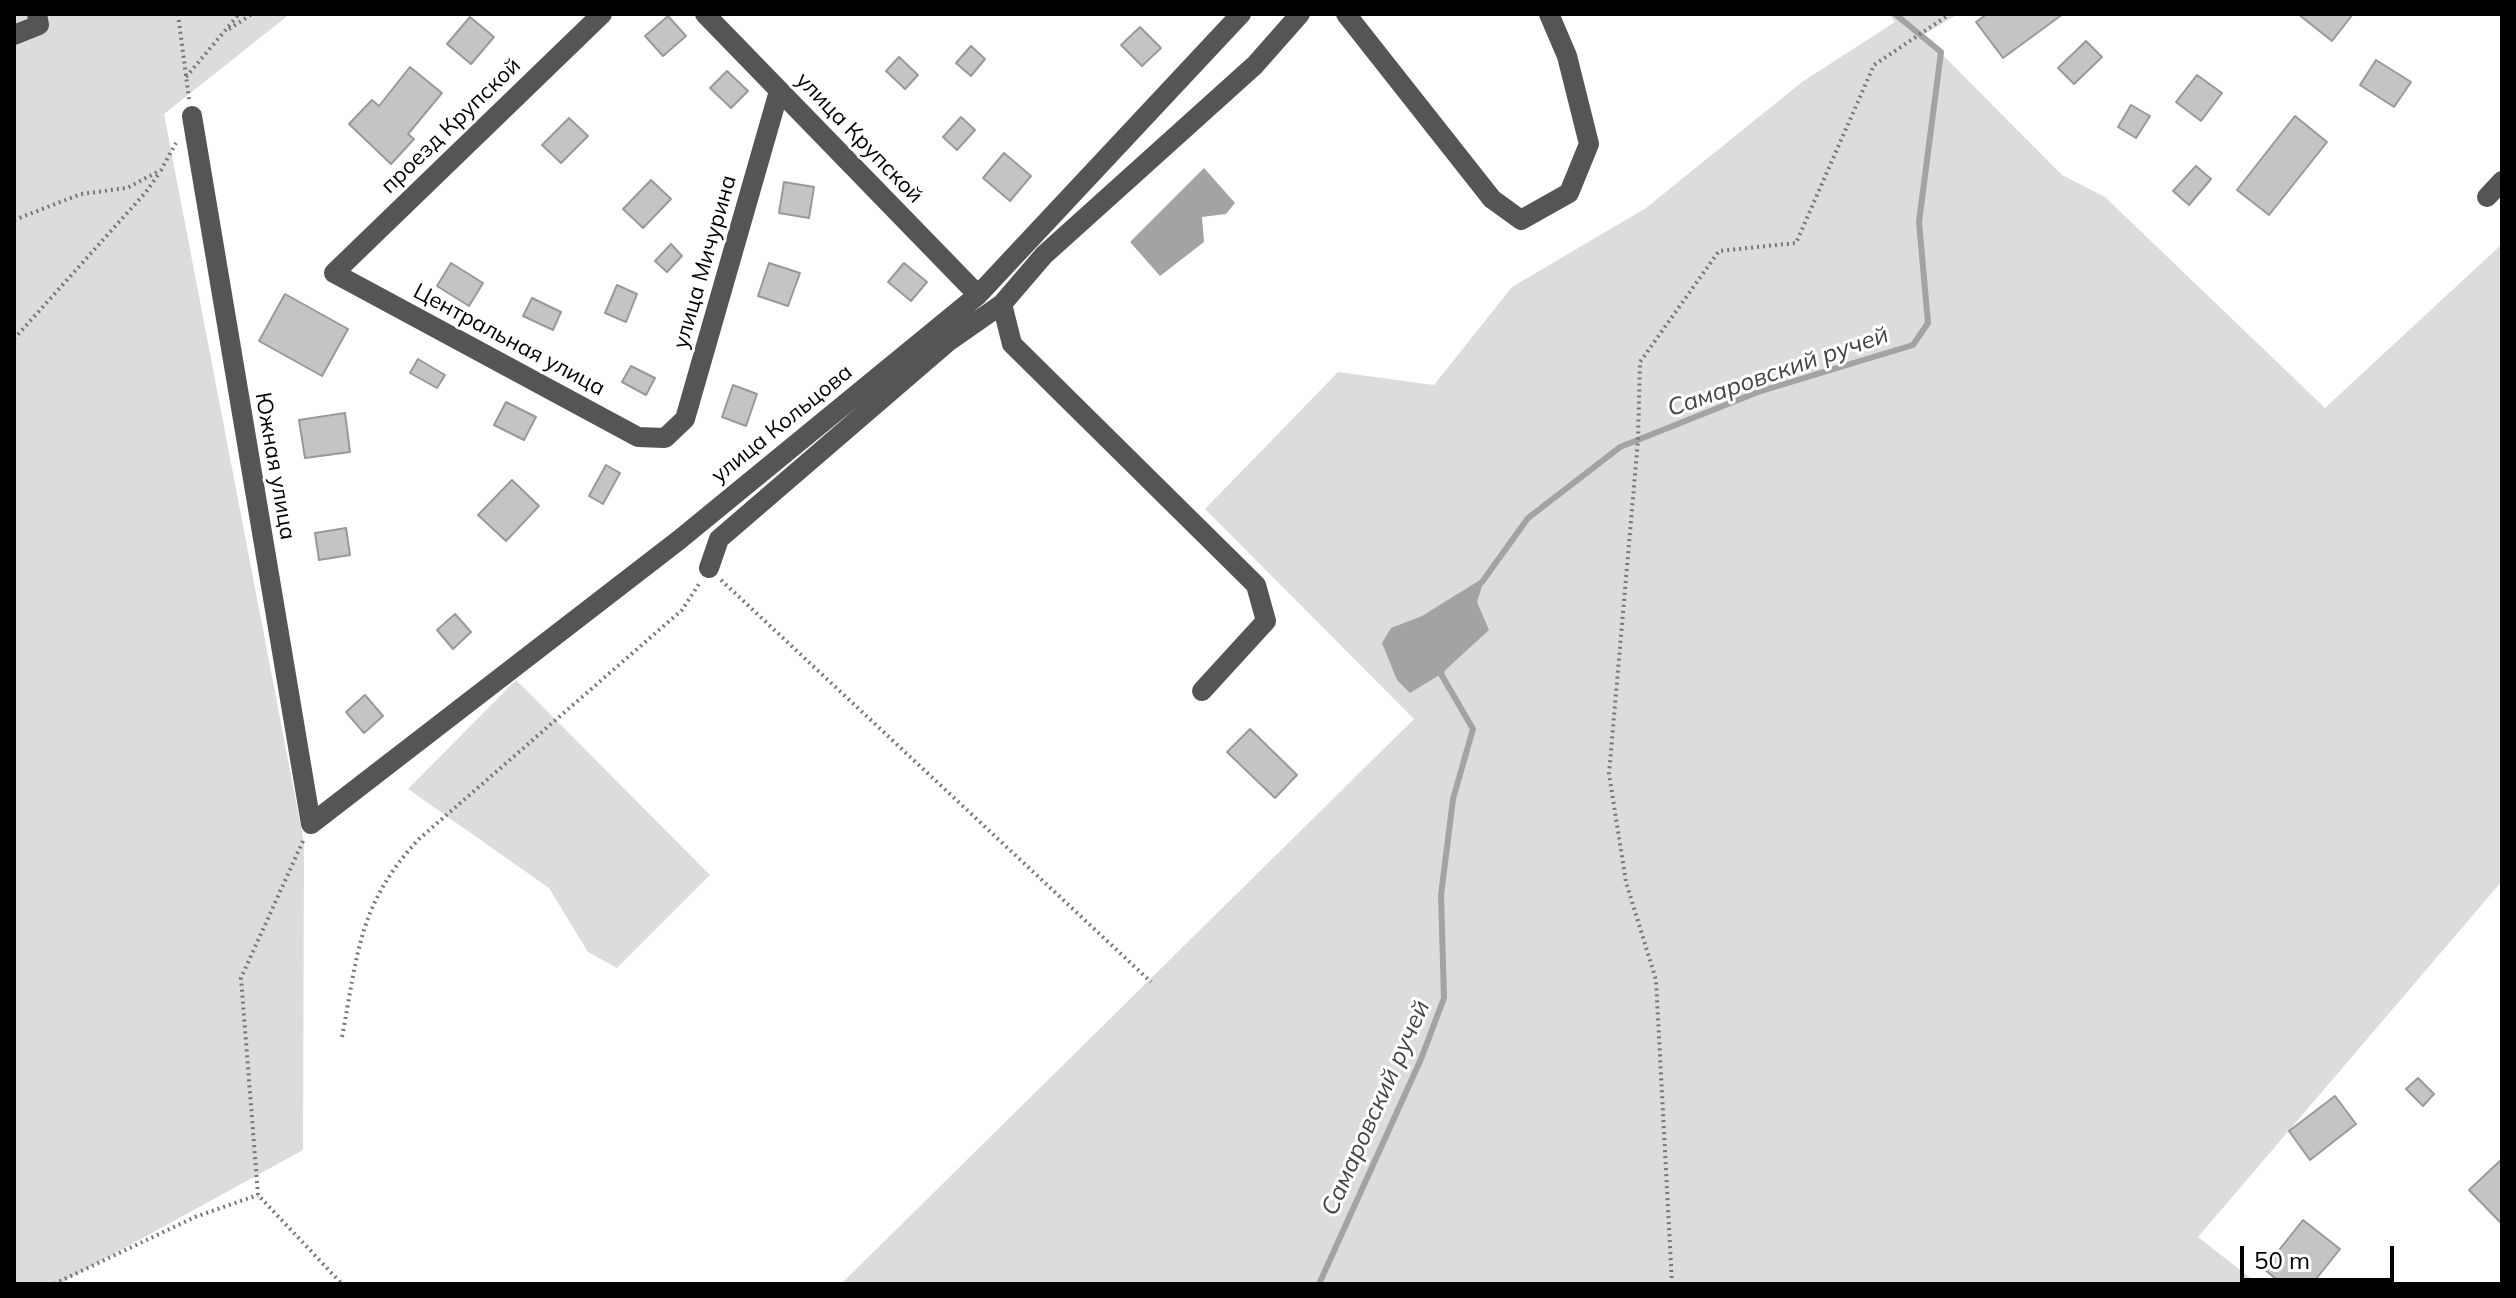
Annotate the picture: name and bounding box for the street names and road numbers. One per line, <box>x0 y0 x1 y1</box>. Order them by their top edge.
street label: проезд Крупской <box>376 53 526 199</box>
street label: улица Крупской <box>790 67 928 209</box>
street label: улица Мичурина <box>668 172 742 352</box>
street label: Центральная улица <box>409 278 609 402</box>
street label: улица Кольцова <box>706 359 858 489</box>
street label: Южная улица <box>249 390 301 542</box>

